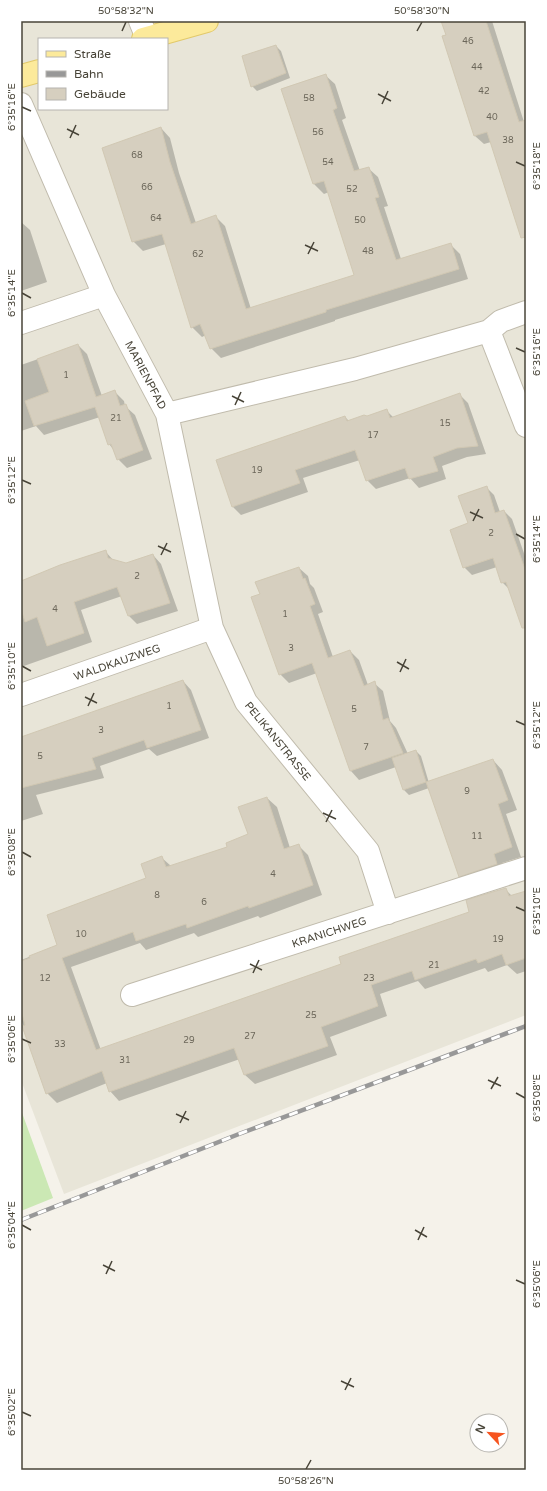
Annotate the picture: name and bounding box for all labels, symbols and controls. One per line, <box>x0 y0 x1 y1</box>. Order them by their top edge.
text: 50°58'32"N <box>98 5 154 17</box>
text: 50°58'30"N <box>394 5 450 17</box>
house number: 46 <box>462 36 474 47</box>
legend <box>38 38 168 110</box>
text: Straße <box>74 47 111 61</box>
house number: 44 <box>471 62 483 73</box>
text: Bahn <box>74 67 104 81</box>
text: 6°35'16"E <box>6 83 18 131</box>
house number: 42 <box>478 86 490 97</box>
text: Gebäude <box>74 87 126 101</box>
house number: 58 <box>303 93 315 104</box>
house number: 40 <box>486 112 498 123</box>
house number: 56 <box>312 127 324 138</box>
house number: 38 <box>502 135 514 146</box>
text: 6°35'18"E <box>531 142 543 190</box>
house number: 68 <box>131 150 143 161</box>
house number: 54 <box>322 157 334 168</box>
house number: 66 <box>141 182 153 193</box>
house number: 52 <box>346 184 358 195</box>
house number: 64 <box>150 213 162 224</box>
house number: 50 <box>354 215 366 226</box>
house number: 48 <box>362 246 374 257</box>
house number: 62 <box>192 249 204 260</box>
text: 6°35'14"E <box>6 269 18 317</box>
text: 6°35'16"E <box>531 328 543 376</box>
street label: MARIENPFAD <box>122 339 169 412</box>
house number: 1 <box>63 370 69 381</box>
house number: 21 <box>110 413 122 424</box>
house number: 15 <box>439 418 451 429</box>
house number: 17 <box>367 430 379 441</box>
text: 6°35'12"E <box>6 456 18 504</box>
house number: 19 <box>251 465 263 476</box>
text: 6°35'14"E <box>531 515 543 563</box>
house number: 2 <box>488 528 494 539</box>
house number: 2 <box>134 571 140 582</box>
house number: 4 <box>52 604 58 615</box>
house number: 1 <box>282 609 288 620</box>
text: 6°35'10"E <box>6 642 18 690</box>
street label: WALDKAUZWEG <box>72 642 162 683</box>
house number: 3 <box>288 643 294 654</box>
street label: PELIKANSTRASSE <box>242 699 313 783</box>
house number: 1 <box>166 701 172 712</box>
text: 6°35'12"E <box>531 701 543 749</box>
house number: 5 <box>351 704 357 715</box>
house number: 3 <box>98 725 104 736</box>
house number: 7 <box>363 742 369 753</box>
house number: 5 <box>37 751 43 762</box>
house number: 9 <box>464 786 470 797</box>
text: 6°35'08"E <box>6 828 18 876</box>
house number: 11 <box>471 831 483 842</box>
house number: 4 <box>270 869 276 880</box>
text: 6°35'10"E <box>531 887 543 935</box>
house number: 8 <box>154 890 160 901</box>
house number: 6 <box>201 897 207 908</box>
street label: KRANICHWEG <box>290 914 368 951</box>
house number: 10 <box>75 929 87 940</box>
house number: 19 <box>492 934 504 945</box>
house number: 21 <box>428 960 440 971</box>
house number: 12 <box>39 973 51 984</box>
house number: 23 <box>363 973 375 984</box>
house number: 25 <box>305 1010 317 1021</box>
text: 6°35'06"E <box>6 1015 18 1063</box>
house number: 27 <box>244 1031 256 1042</box>
house number: 29 <box>183 1035 195 1046</box>
house number: 33 <box>54 1039 66 1050</box>
house number: 31 <box>119 1055 131 1066</box>
text: 6°35'08"E <box>531 1074 543 1122</box>
text: 6°35'04"E <box>6 1201 18 1249</box>
text: 6°35'06"E <box>531 1260 543 1308</box>
text: 6°35'02"E <box>6 1388 18 1436</box>
north arrow <box>469 1413 509 1453</box>
text: N <box>473 1422 488 1436</box>
text: 50°58'26"N <box>278 1475 334 1487</box>

